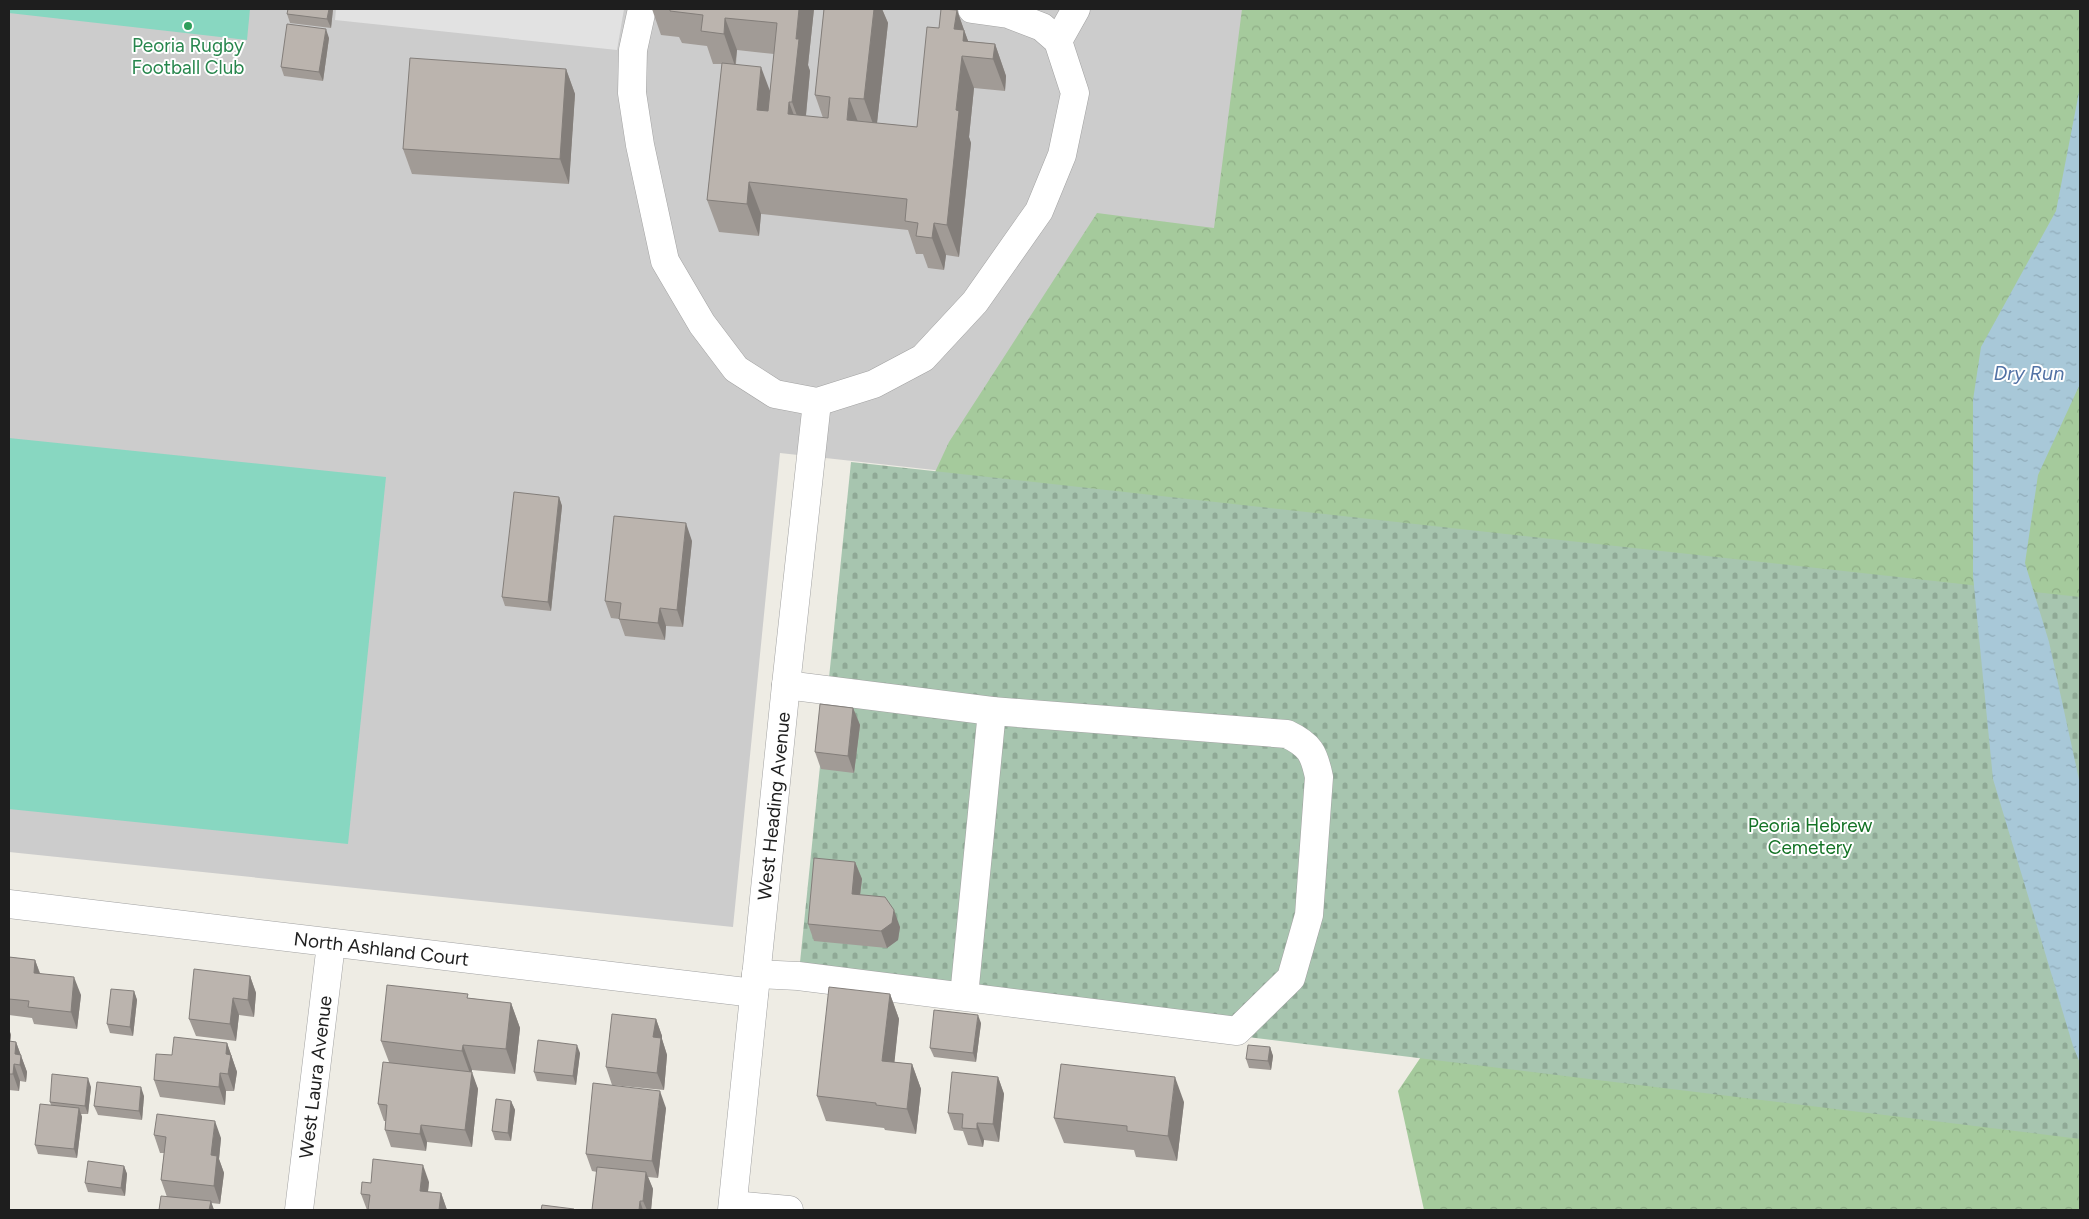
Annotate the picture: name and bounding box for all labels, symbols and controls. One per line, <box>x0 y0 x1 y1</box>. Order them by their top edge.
marker: Peoria Rugby Football Club <box>182 20 194 32</box>
place label: Peoria Rugby Football Club <box>132 34 244 79</box>
water label: Dry Run <box>1994 361 2064 385</box>
street label: West Heading Avenue <box>753 711 795 902</box>
park label: Peoria Hebrew Cemetery <box>1748 814 1872 859</box>
street label: North Ashland Court <box>292 927 470 971</box>
street label: West Laura Avenue <box>294 994 337 1160</box>

